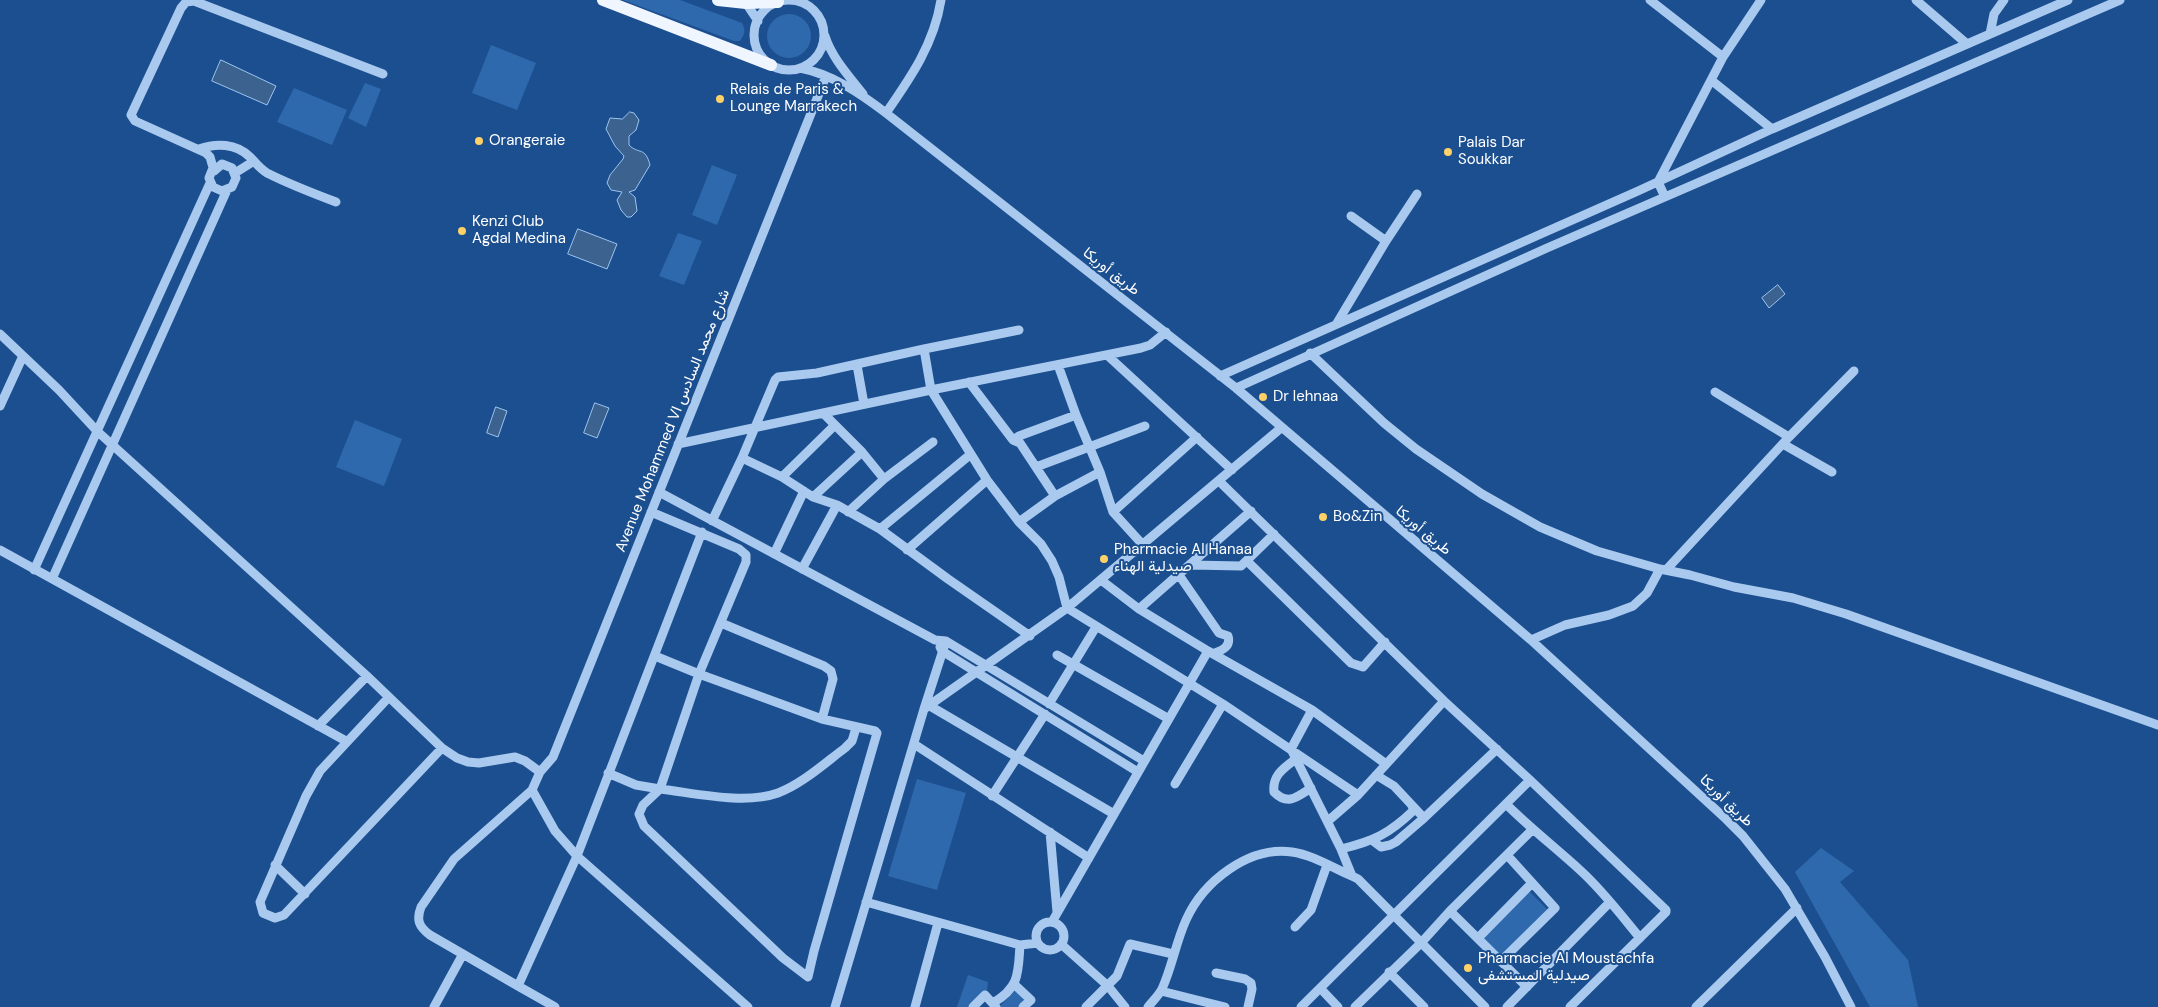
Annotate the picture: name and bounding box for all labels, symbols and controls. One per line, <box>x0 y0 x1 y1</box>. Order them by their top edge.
place label: Relais de Paris & Lounge Marrakech <box>730 81 857 116</box>
marker: Relais de Paris & Lounge Marrakech <box>714 93 726 105</box>
place label: Orangeraie <box>489 132 565 150</box>
place label: Palais Dar Soukkar <box>1458 134 1525 169</box>
marker: Orangeraie <box>473 135 485 147</box>
marker: Palais Dar Soukkar <box>1442 146 1454 158</box>
place label: Kenzi Club Agdal Medina <box>472 213 566 248</box>
marker: Kenzi Club Agdal Medina <box>456 225 468 237</box>
street label: طريق أوريكا <box>1079 244 1143 300</box>
street label: Avenue Mohammed VI شارع محمد السادس <box>612 287 734 555</box>
place label: Dr lehnaa <box>1273 388 1338 406</box>
marker: Dr lehnaa <box>1257 391 1269 403</box>
street label: طريق أوريكا <box>1391 502 1455 560</box>
place label: Bo&Zin <box>1333 508 1382 526</box>
marker: Bo&Zin <box>1317 511 1329 523</box>
place label: Pharmacie Al Hanaa صيدلية الهناء <box>1114 541 1252 576</box>
marker: Pharmacie Al Hanaa صيدلية الهناء <box>1098 553 1110 565</box>
street label: طريق أوريكا <box>1696 771 1756 831</box>
place label: Pharmacie Al Moustachfa صيدلية المستشفى <box>1478 950 1654 985</box>
marker: Pharmacie Al Moustachfa صيدلية المستشفى <box>1462 962 1474 974</box>

